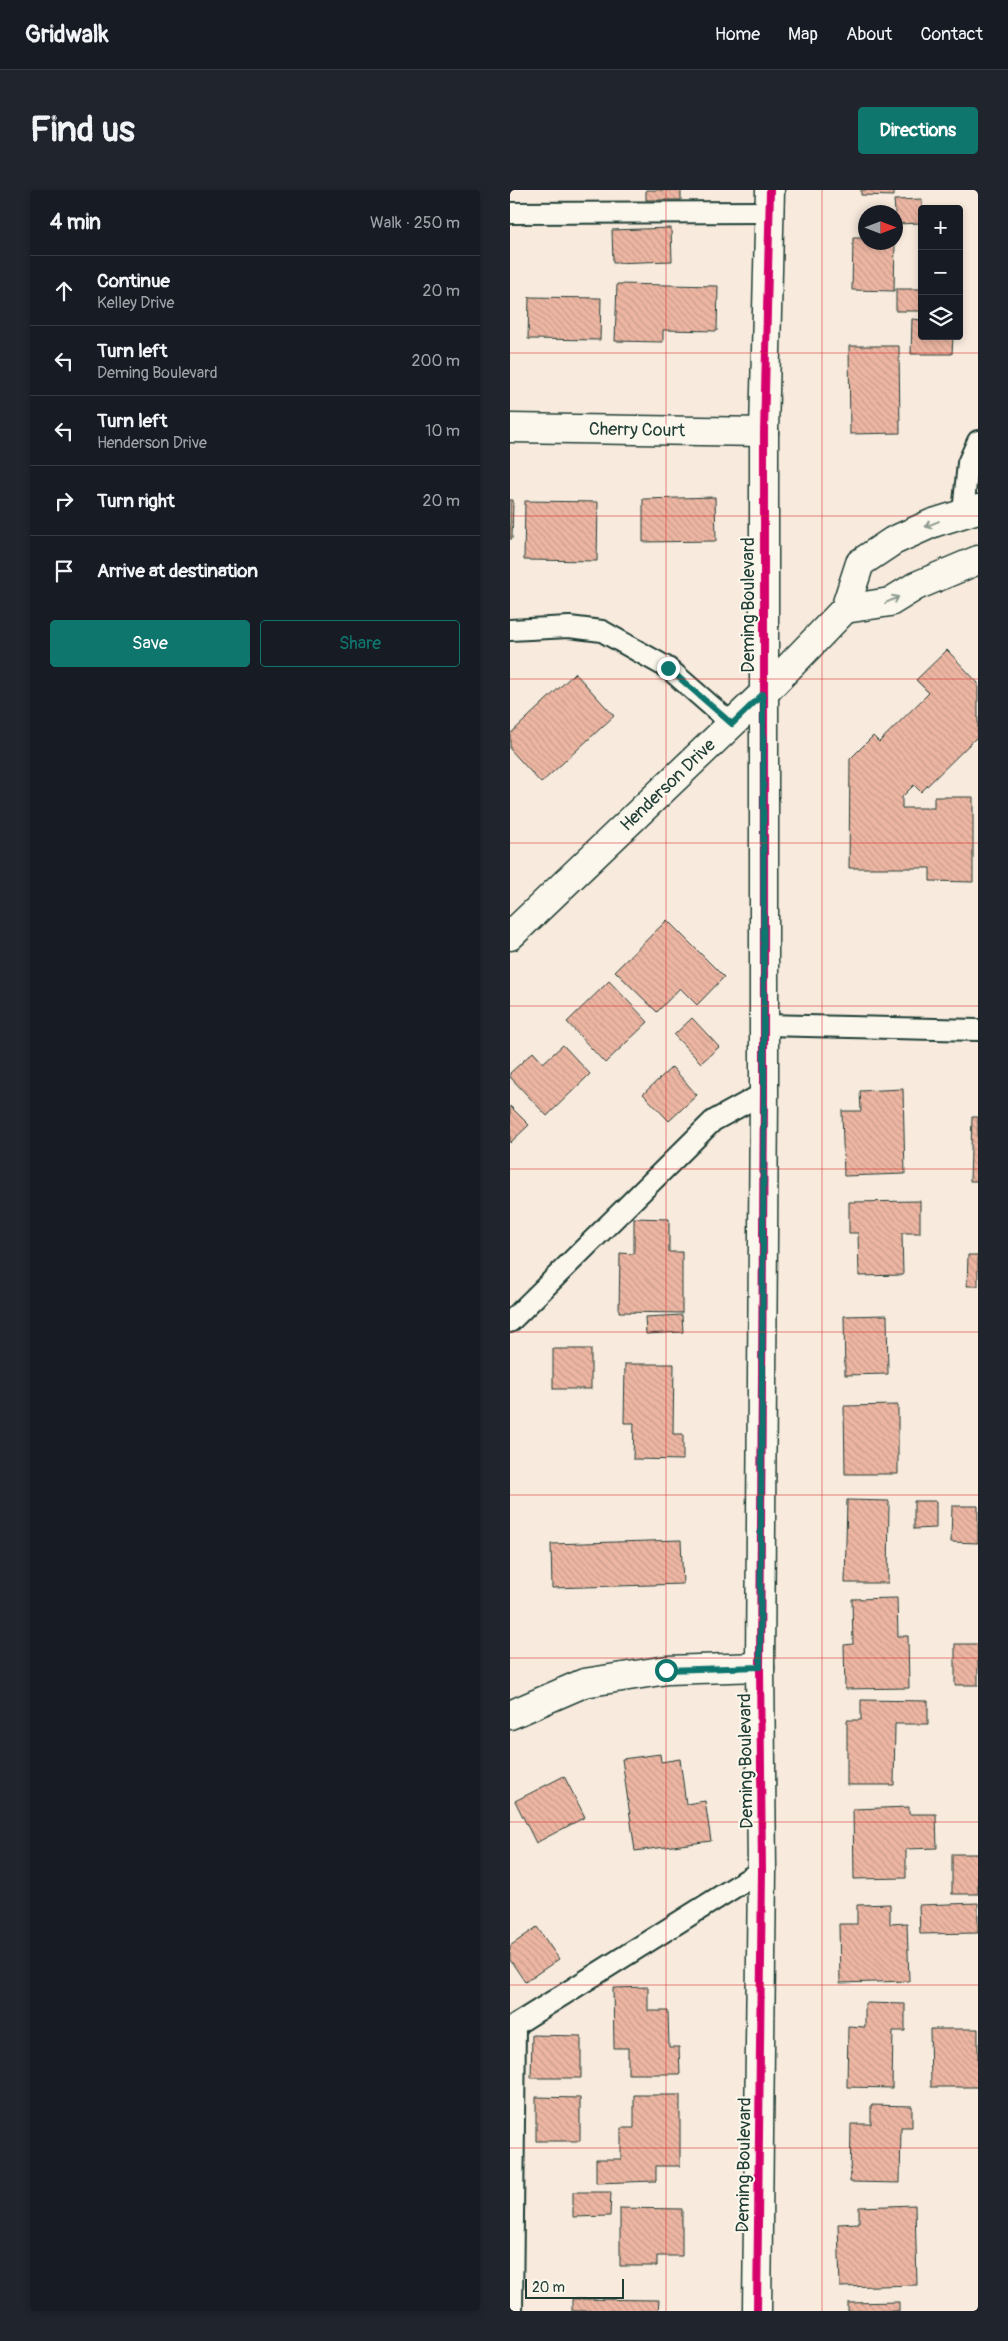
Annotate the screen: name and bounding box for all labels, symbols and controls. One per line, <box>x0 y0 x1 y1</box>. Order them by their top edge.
text: Gridwalk <box>25 20 109 49</box>
text: Home <box>715 23 760 46</box>
text: Map <box>788 23 818 46</box>
text: About <box>846 23 892 46</box>
text: Contact <box>920 23 983 46</box>
button: Directions <box>858 107 978 154</box>
text: Find us <box>30 108 135 152</box>
north arrow <box>858 205 903 250</box>
map controls <box>918 205 963 340</box>
button: + <box>918 205 963 250</box>
text: 4 min <box>50 209 101 236</box>
text: Walk · 250 m <box>370 213 460 233</box>
button: − <box>918 250 963 295</box>
text: Continue <box>97 269 170 293</box>
icon: ahead <box>50 277 78 305</box>
text: 20 m <box>422 281 460 301</box>
text: Kelley Drive <box>97 293 175 313</box>
button: layers <box>918 295 963 340</box>
text: Turn left <box>97 339 167 363</box>
icon: left <box>50 347 78 375</box>
text: 200 m <box>412 351 460 371</box>
text: Deming Boulevard <box>97 363 218 383</box>
text: Turn left <box>97 409 167 433</box>
icon: left <box>50 417 78 445</box>
street label: Cherry Court <box>589 418 686 442</box>
text: 10 m <box>425 421 460 441</box>
text: Henderson Drive <box>97 433 207 453</box>
icon: right <box>50 487 78 515</box>
text: Turn right <box>97 489 175 513</box>
text: 20 m <box>422 491 460 511</box>
one-way arrow <box>924 520 940 529</box>
street label: Deming Boulevard <box>737 537 760 673</box>
icon: arrive <box>50 557 78 585</box>
text: Arrive at destination <box>97 559 258 583</box>
one-way arrow <box>884 594 899 604</box>
button: Save <box>50 620 250 667</box>
button: Share <box>260 620 460 667</box>
route end <box>657 657 680 680</box>
street label: Henderson Drive <box>616 734 721 836</box>
route start <box>655 1659 678 1682</box>
street label: Deming Boulevard <box>733 1693 759 1829</box>
street label: Deming Boulevard <box>731 2097 757 2233</box>
scale bar <box>525 2276 624 2299</box>
text: 20 m <box>532 2279 565 2296</box>

